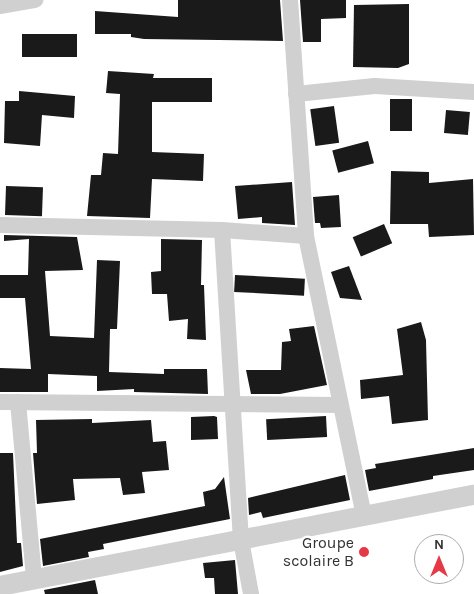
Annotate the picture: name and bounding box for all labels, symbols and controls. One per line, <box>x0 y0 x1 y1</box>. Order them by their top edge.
place label: Groupe scolaire B <box>283 533 354 571</box>
north arrow <box>414 534 464 584</box>
text: N <box>434 536 444 553</box>
marker: Groupe scolaire B <box>358 546 370 558</box>

